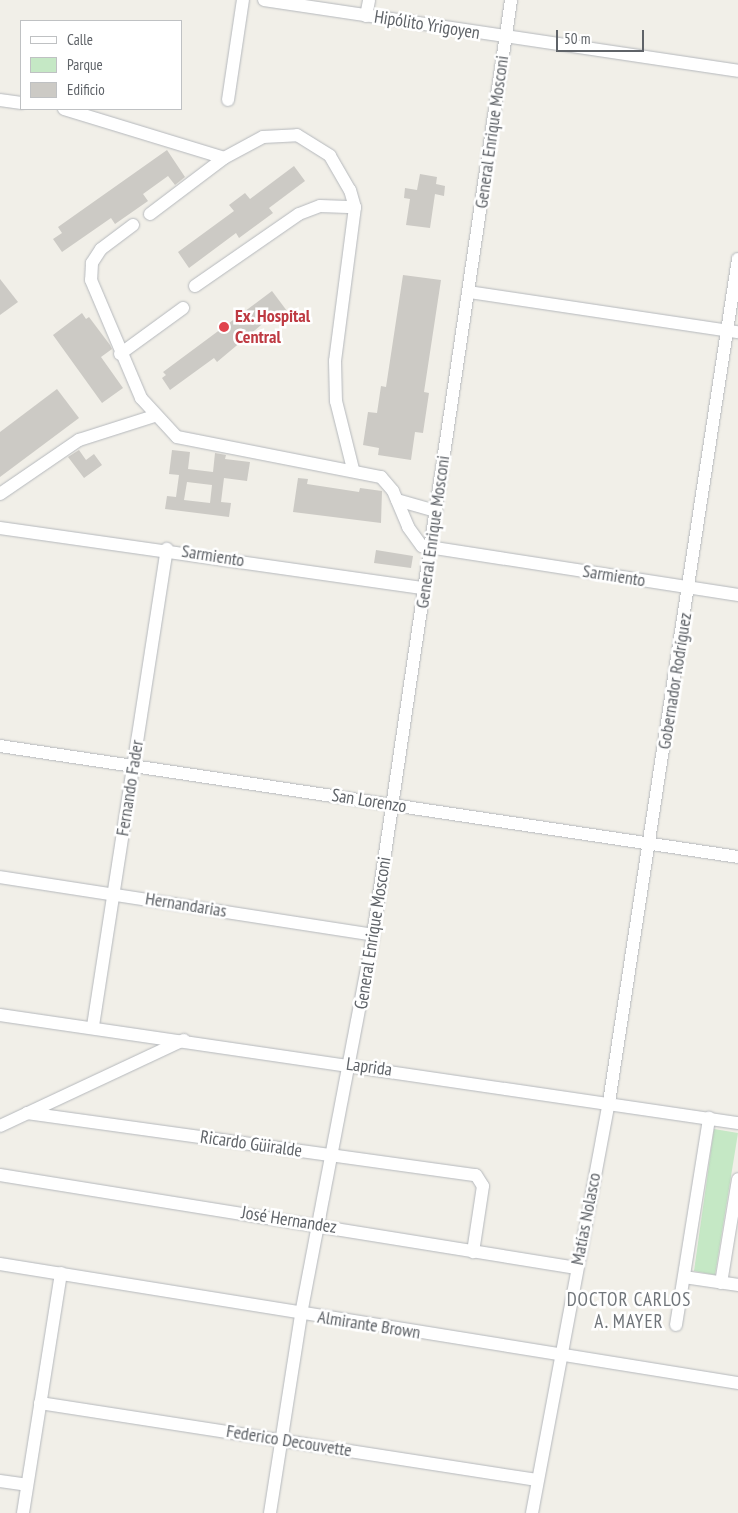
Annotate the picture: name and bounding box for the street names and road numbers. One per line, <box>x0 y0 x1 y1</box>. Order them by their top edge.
street label: Hipólito Yrigoyen <box>372 6 482 44</box>
street label: General Enrique Mosconi <box>471 54 513 210</box>
street label: General Enrique Mosconi <box>412 454 454 610</box>
street label: Sarmiento <box>180 540 246 572</box>
street label: Sarmiento <box>581 560 647 592</box>
street label: Gobernador Rodríguez <box>654 611 696 751</box>
street label: Fernando Fader <box>112 738 148 838</box>
street label: San Lorenzo <box>330 784 408 818</box>
street label: General Enrique Mosconi <box>350 855 396 1011</box>
street label: Hernandarias <box>144 888 228 922</box>
street label: Laprida <box>345 1053 393 1081</box>
street label: Ricardo Güiralde <box>199 1126 303 1162</box>
street label: Matías Nolasco <box>566 1171 606 1267</box>
street label: José Hernandez <box>240 1202 338 1238</box>
street label: Almirante Brown <box>316 1306 422 1344</box>
street label: Federico Decouvette <box>225 1420 353 1462</box>

